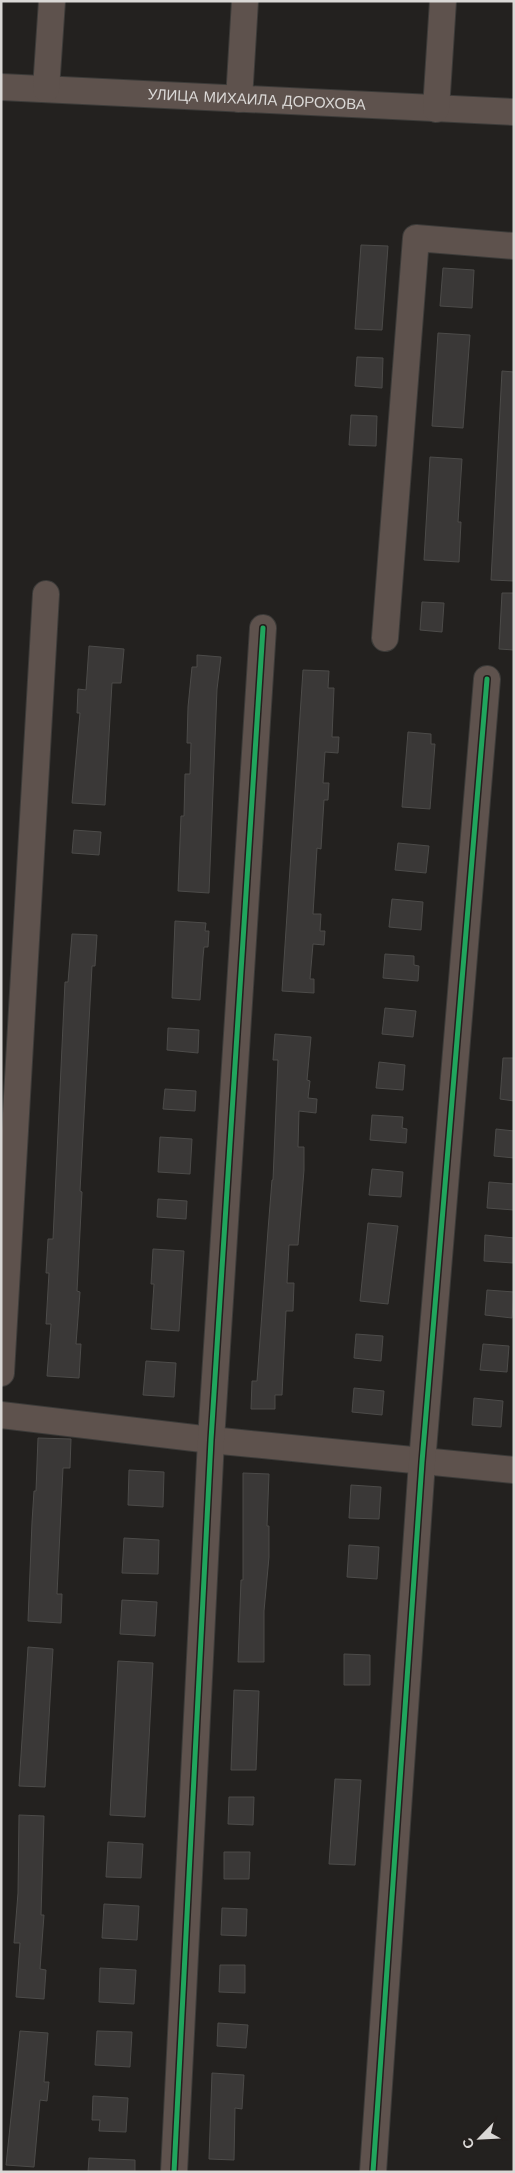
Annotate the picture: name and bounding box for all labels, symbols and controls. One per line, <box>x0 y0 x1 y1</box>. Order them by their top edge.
street label: УЛИЦА МИХАИЛА ДОРОХОВА <box>147 85 366 114</box>
north arrow <box>455 2113 505 2163</box>
text: С <box>459 2135 477 2151</box>

